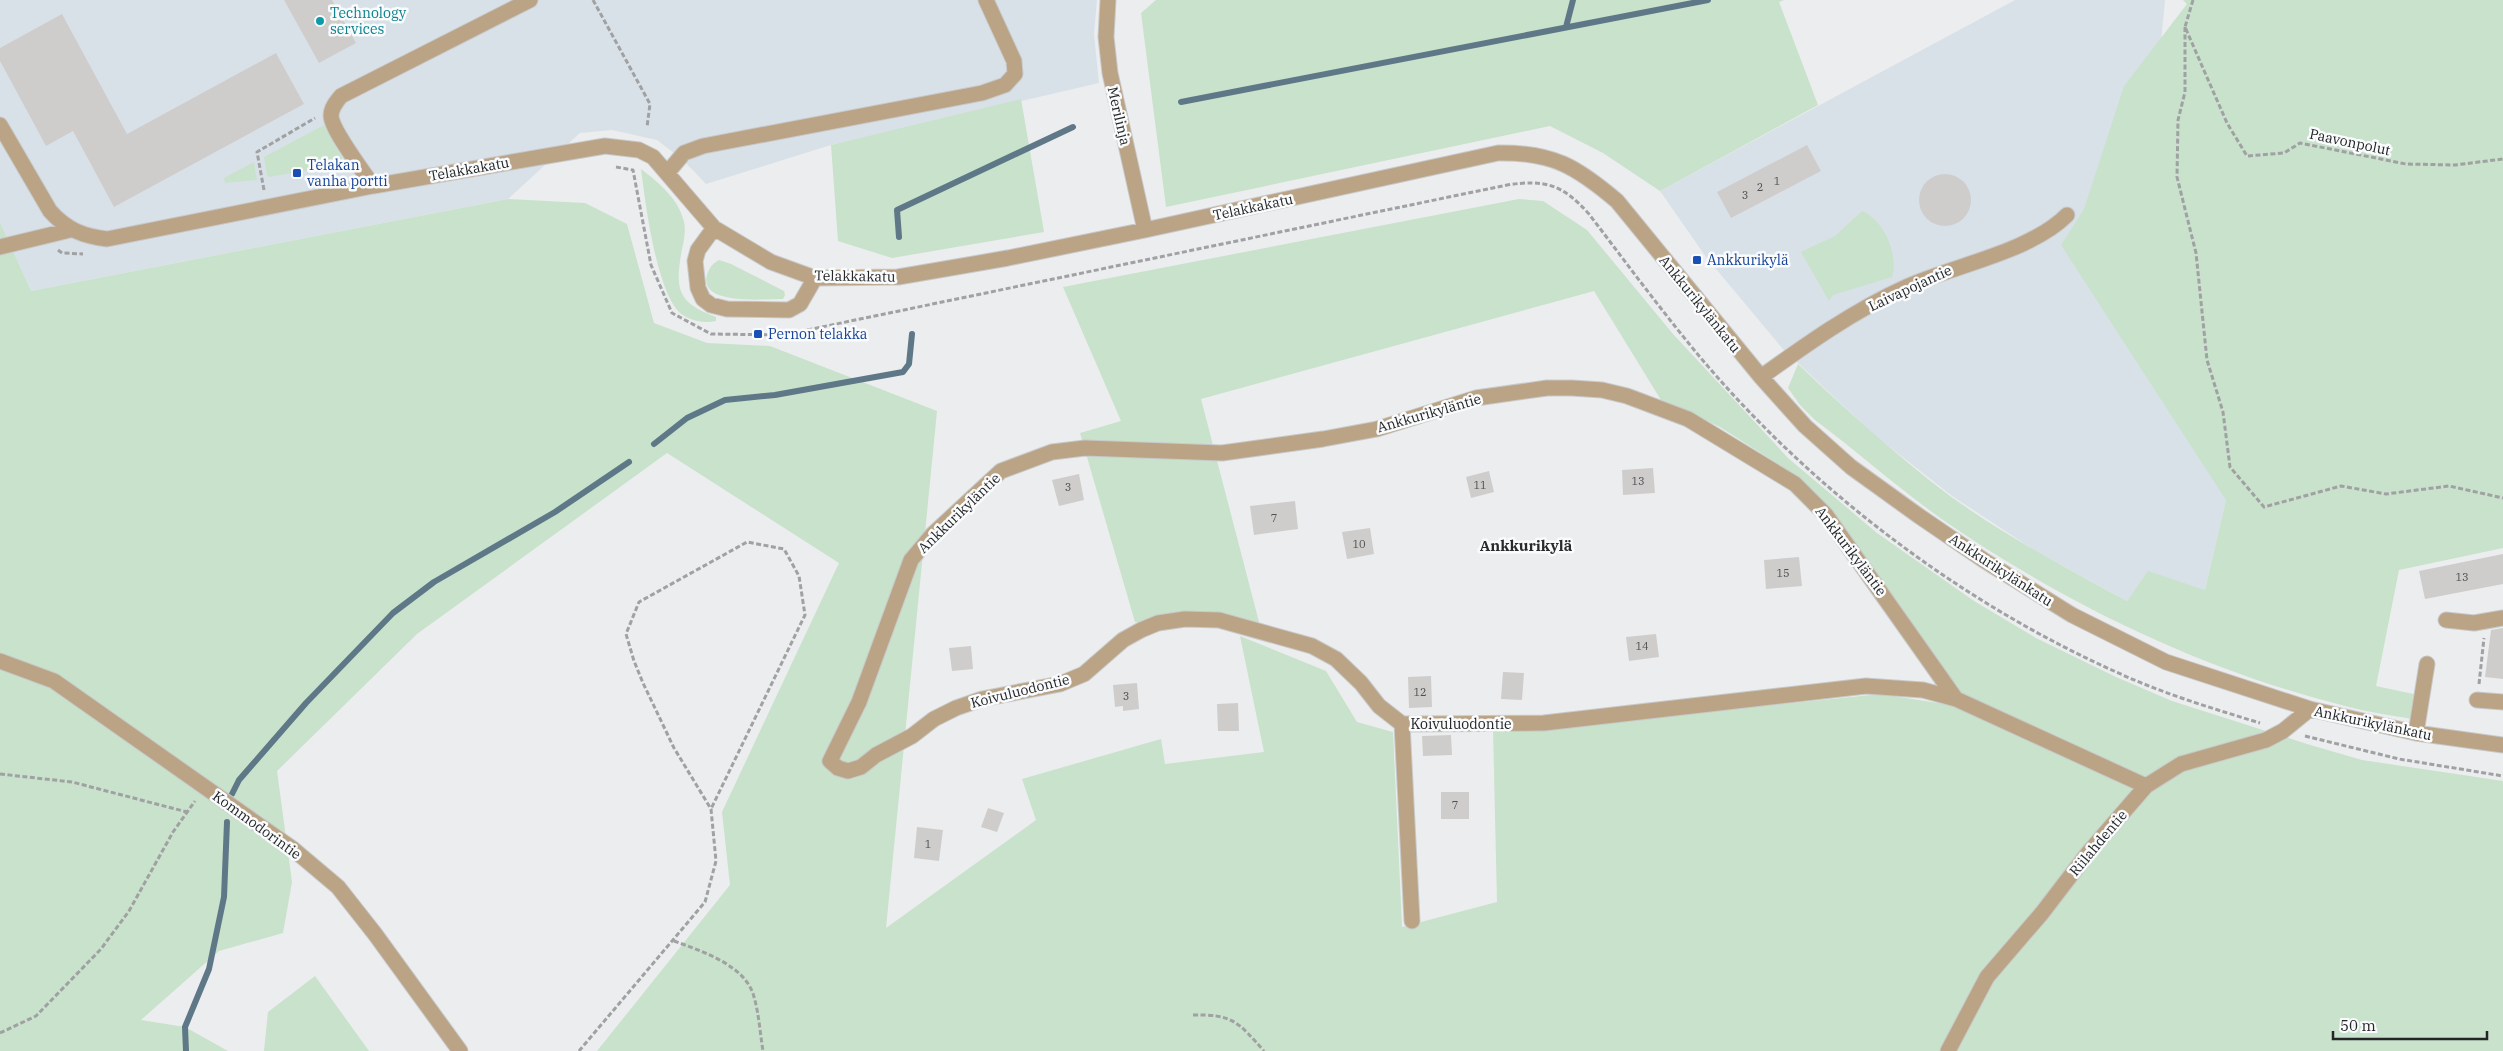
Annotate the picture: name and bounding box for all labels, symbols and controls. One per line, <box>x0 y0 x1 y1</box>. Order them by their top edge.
place label: Technology services <box>330 4 407 38</box>
marker: Technology services <box>314 15 326 27</box>
street label: Merilinja <box>1104 85 1135 147</box>
street label: Paavonpolut <box>2308 125 2392 159</box>
street label: Telakkakatu <box>427 153 511 185</box>
place label: Telakan vanha portti <box>307 156 388 190</box>
marker: Telakan vanha portti <box>291 167 303 179</box>
house number: 1 <box>1774 174 1780 188</box>
house number: 2 <box>1757 180 1763 194</box>
house number: 3 <box>1742 188 1748 202</box>
street label: Telakkakatu <box>1211 190 1295 224</box>
place label: Ankkurikylä <box>1707 251 1789 269</box>
street label: Ankkurikylänkatu <box>1655 252 1745 356</box>
marker: Ankkurikylä <box>1691 254 1703 266</box>
street label: Laivapojantie <box>1866 261 1954 315</box>
street label: Telakkakatu <box>814 266 896 286</box>
place label: Pernon telakka <box>768 325 868 343</box>
marker: Pernon telakka <box>752 328 764 340</box>
street label: Ankkurikyläntie <box>1375 390 1483 436</box>
street label: Ankkurikyläntie <box>914 469 1004 557</box>
house number: 13 <box>1631 474 1645 488</box>
house number: 11 <box>1473 478 1487 492</box>
house number: 3 <box>1065 480 1071 494</box>
street label: Ankkurikyläntie <box>1812 503 1890 599</box>
house number: 7 <box>1271 511 1277 525</box>
street label: Ankkurikylänkatu <box>1946 530 2056 610</box>
district label: Ankkurikylä <box>1480 536 1573 555</box>
house number: 10 <box>1352 537 1366 551</box>
house number: 15 <box>1776 566 1790 580</box>
house number: 13 <box>2455 570 2469 584</box>
house number: 14 <box>1635 639 1649 653</box>
street label: Koivuluodontie <box>969 670 1071 712</box>
house number: 12 <box>1413 685 1427 699</box>
house number: 3 <box>1123 689 1129 703</box>
street label: Ankkurikylänkatu <box>2313 702 2434 744</box>
street label: Koivuluodontie <box>1410 715 1512 733</box>
street label: Kommodorintie <box>209 787 305 863</box>
house number: 7 <box>1452 798 1458 812</box>
street label: Riilahdentie <box>2065 806 2131 880</box>
house number: 1 <box>925 837 931 851</box>
scale bar <box>2333 1008 2487 1040</box>
text: 50 m <box>2340 1016 2376 1035</box>

